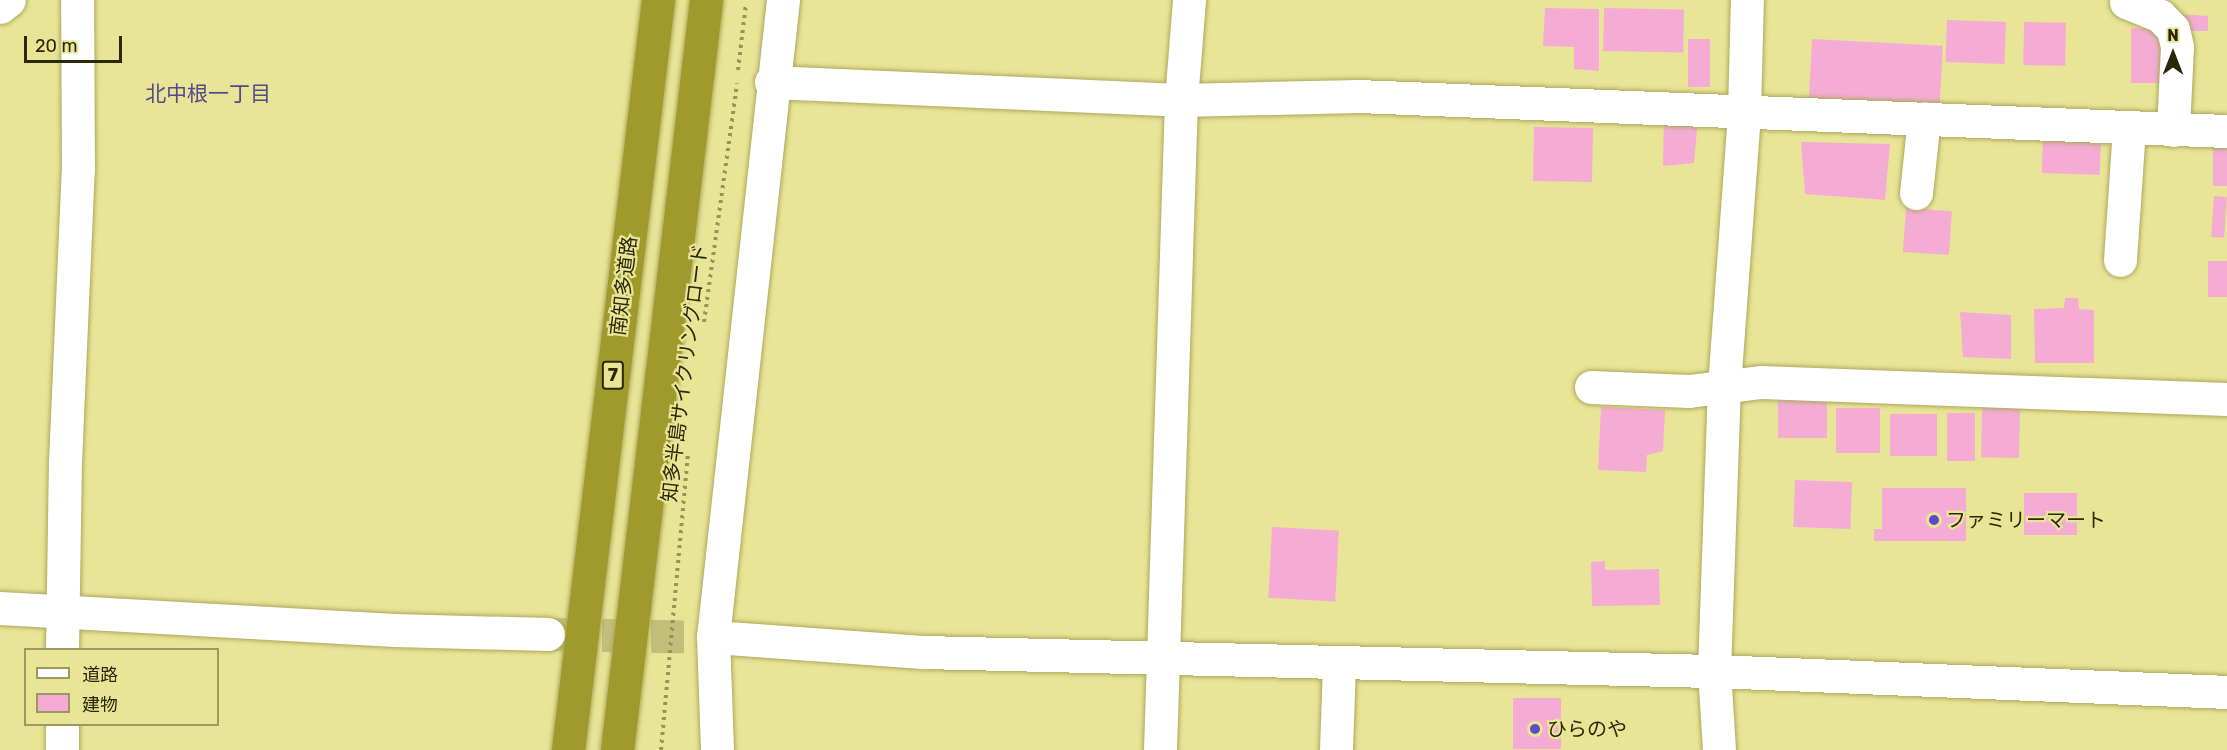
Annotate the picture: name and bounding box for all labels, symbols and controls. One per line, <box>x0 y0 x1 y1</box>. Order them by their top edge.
scale bar <box>27 24 124 62</box>
north arrow <box>2143 24 2203 84</box>
text: N <box>2167 26 2179 45</box>
text: 20 m <box>35 35 77 57</box>
district label: 北中根一丁目 <box>145 81 271 107</box>
street label: 南知多道路 <box>606 235 642 337</box>
street label: 知多半島サイクリングロード <box>657 243 713 503</box>
road number: 7 <box>601 360 625 390</box>
place label: ファミリーマート <box>1946 508 2106 532</box>
marker: ファミリーマート <box>1927 513 1941 527</box>
legend <box>24 648 219 726</box>
text: 道路 <box>82 664 118 686</box>
text: 建物 <box>82 694 118 716</box>
place label: ひらのや <box>1547 717 1627 741</box>
marker: ひらのや <box>1528 722 1542 736</box>

